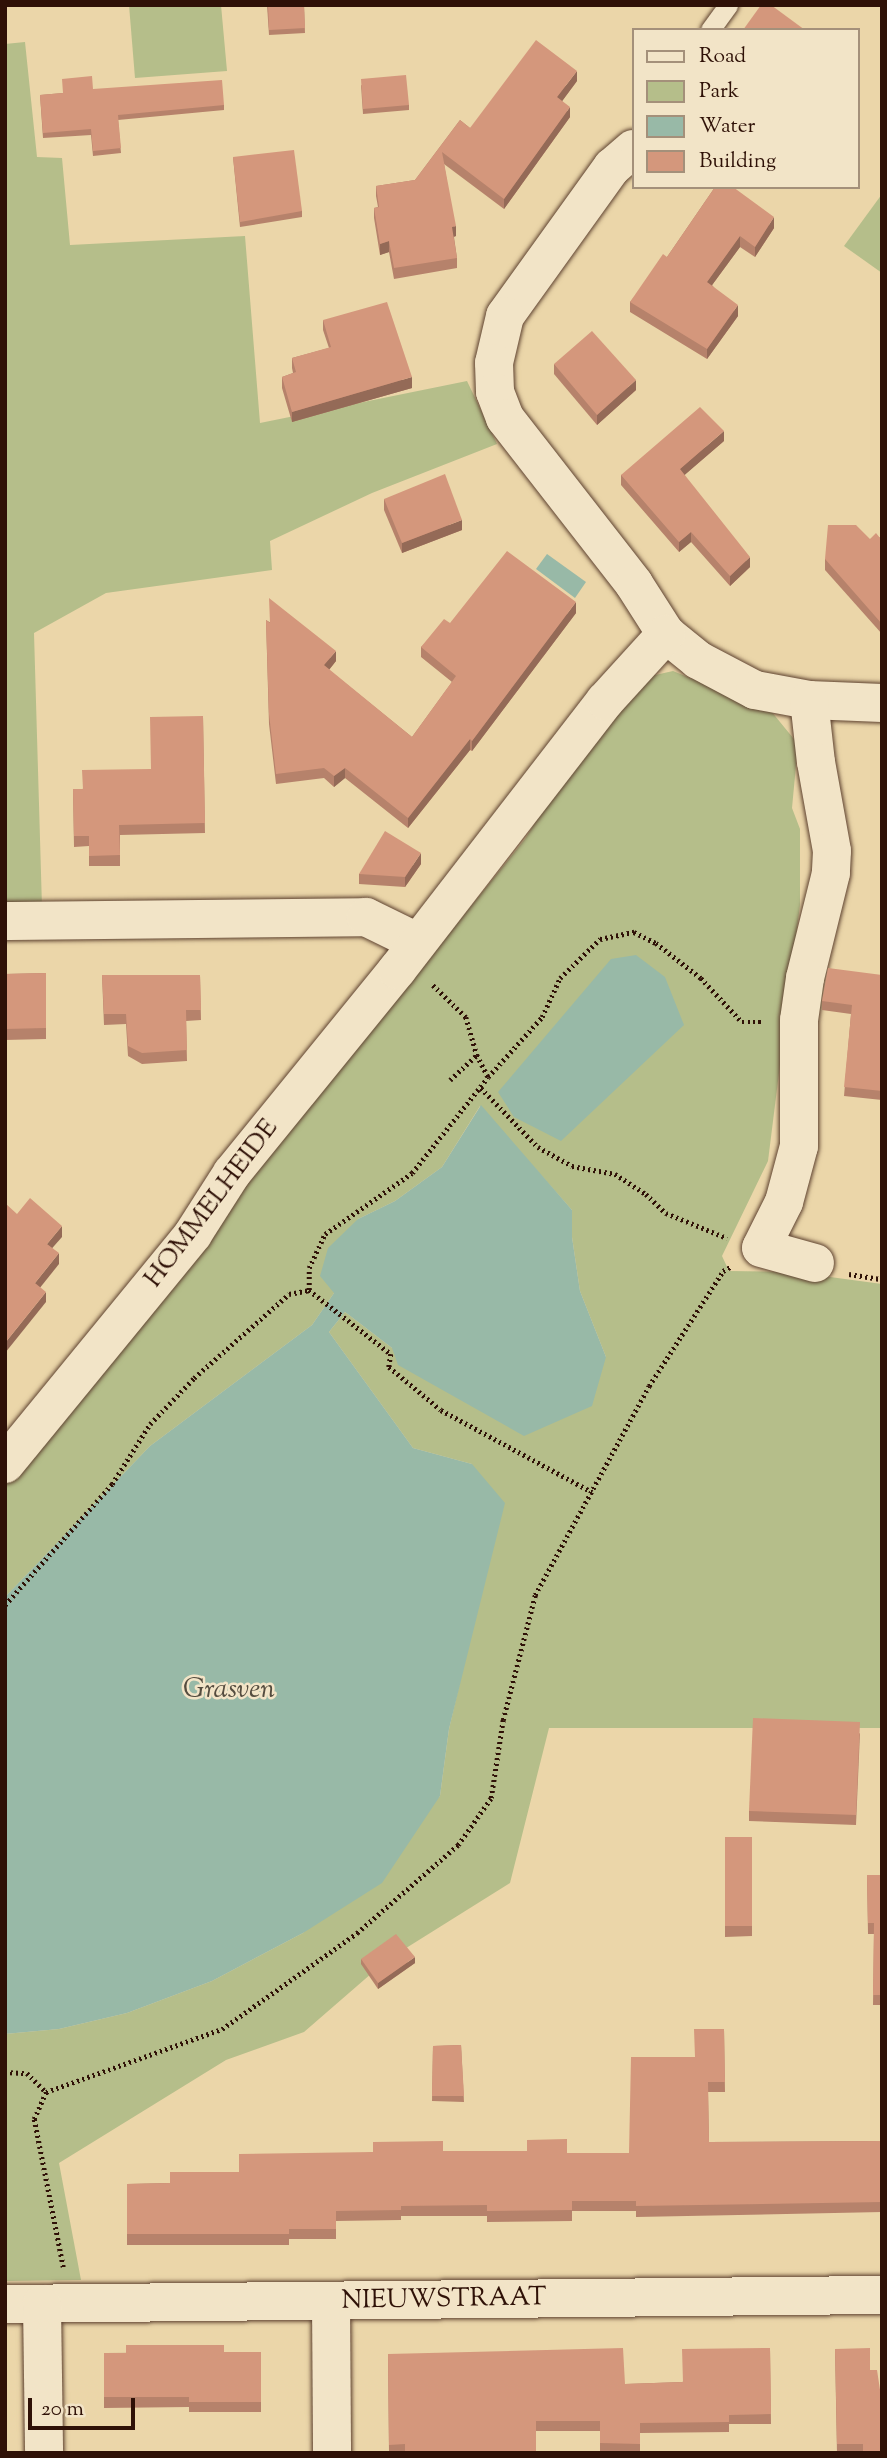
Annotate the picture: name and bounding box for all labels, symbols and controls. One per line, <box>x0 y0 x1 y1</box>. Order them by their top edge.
legend <box>632 28 859 189</box>
text: Road <box>699 42 746 72</box>
text: Park <box>699 77 739 107</box>
text: Water <box>699 112 755 142</box>
text: Building <box>699 147 776 177</box>
street label: HOMMELHEIDE <box>139 1114 285 1294</box>
water label: Grasven <box>183 1673 275 1707</box>
street label: NIEUWSTRAAT <box>341 2283 547 2317</box>
scale bar <box>32 2384 138 2428</box>
text: 20 m <box>41 2395 84 2425</box>

